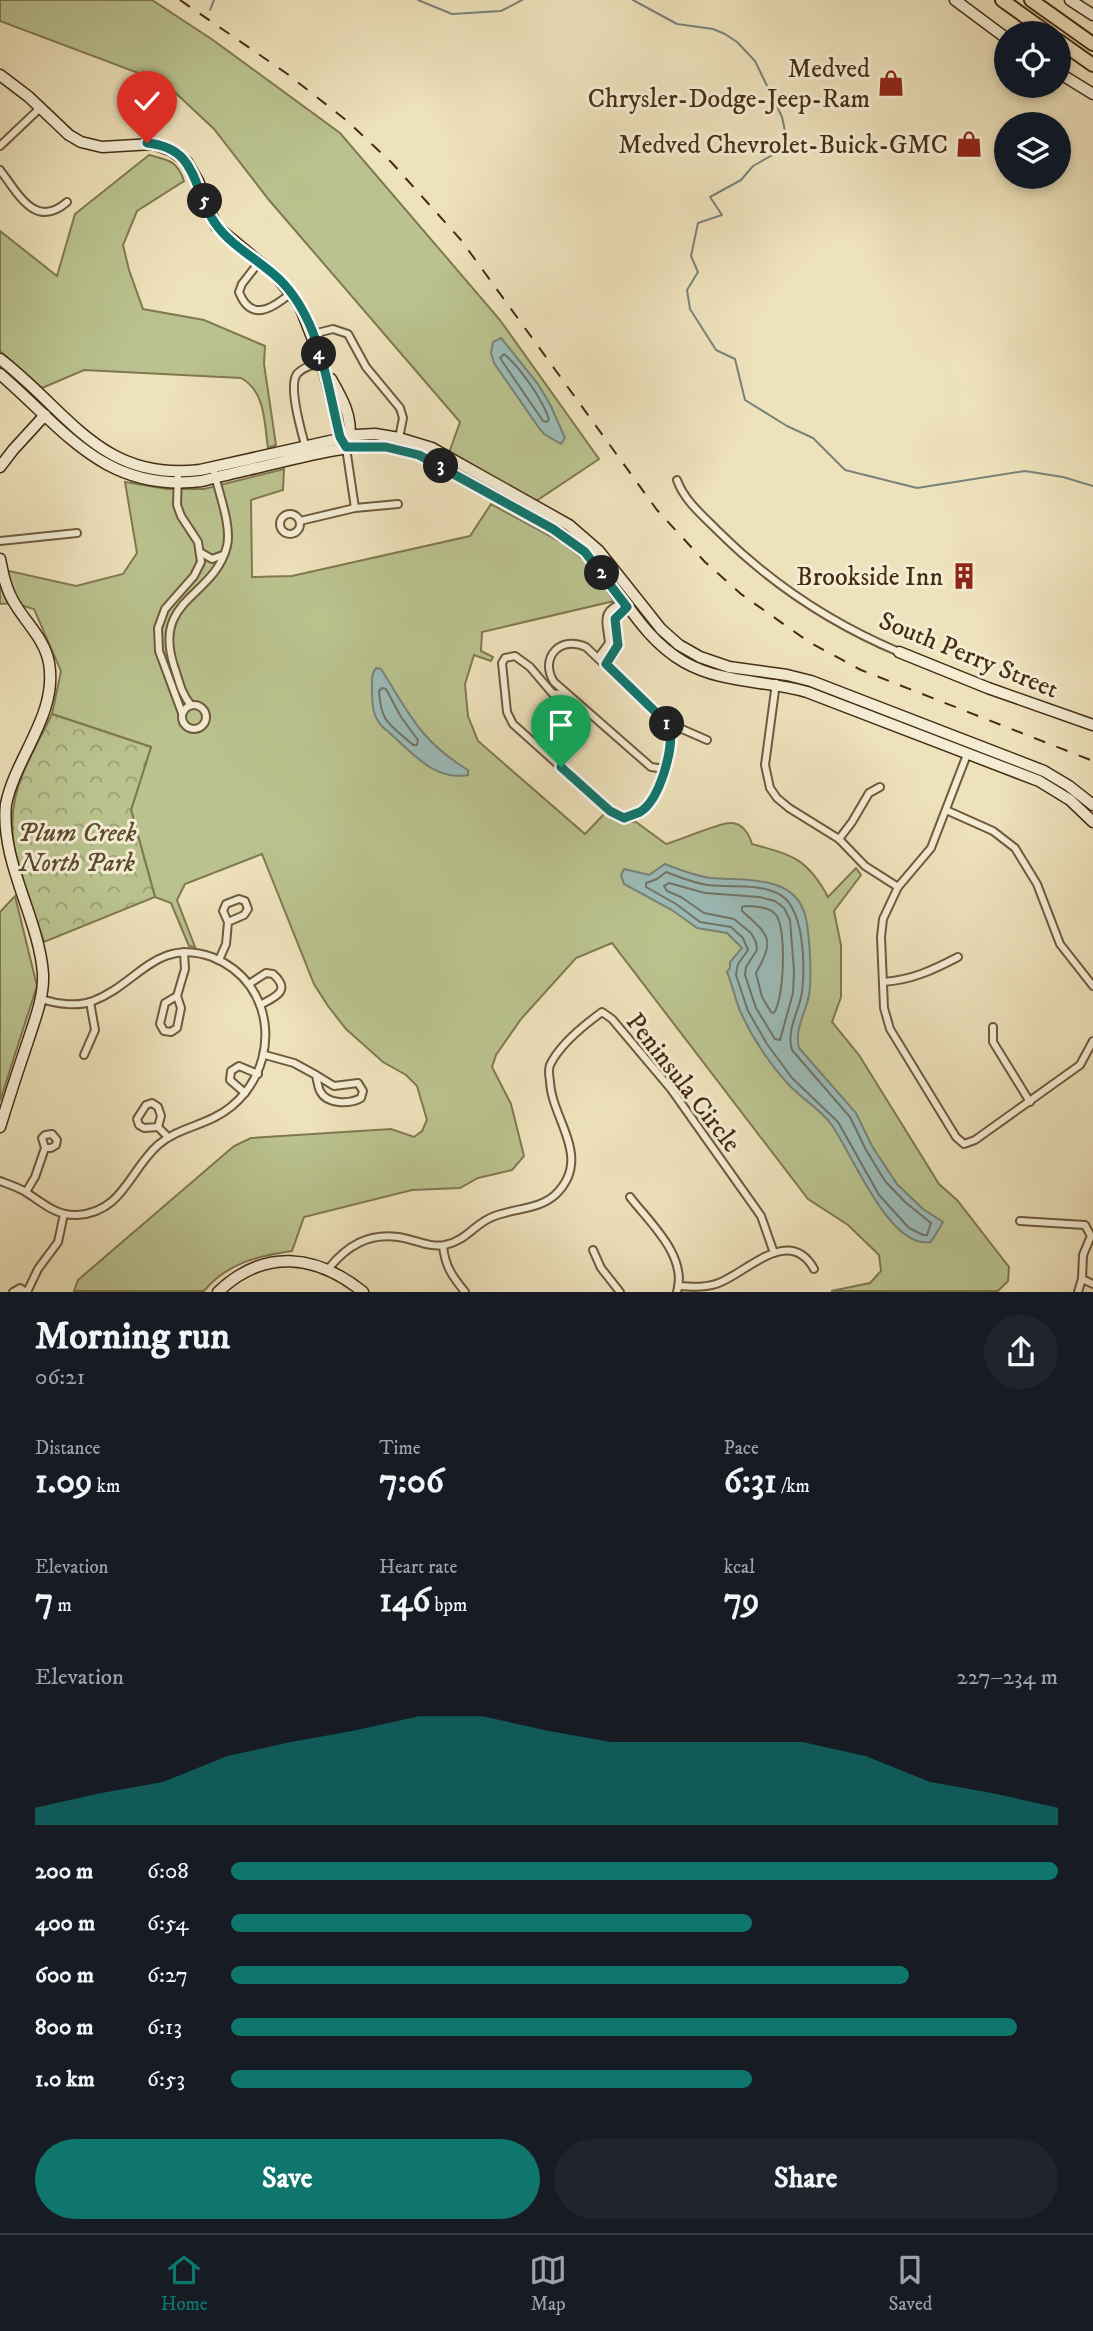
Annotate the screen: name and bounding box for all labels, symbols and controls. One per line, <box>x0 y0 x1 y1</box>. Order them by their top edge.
map controls <box>994 21 1071 189</box>
button: locate <box>994 21 1071 98</box>
place label: Medved Chrysler-Dodge-Jeep-Ram <box>588 53 870 116</box>
shop icon: Medved Chrysler-Dodge-Jeep-Ram <box>876 68 906 98</box>
pin <box>117 71 177 143</box>
icon: check <box>128 82 166 120</box>
button: layers <box>994 112 1071 189</box>
place label: Medved Chevrolet-Buick-GMC <box>618 129 948 162</box>
shop icon: Medved Chevrolet-Buick-GMC <box>954 129 984 159</box>
pin: 5 <box>188 184 222 218</box>
text: 5 <box>200 189 209 212</box>
pin: 4 <box>302 336 336 372</box>
text: 4 <box>313 342 324 365</box>
pin: 3 <box>424 448 458 484</box>
text: 3 <box>437 454 444 477</box>
pin: 2 <box>584 556 620 590</box>
text: 2 <box>597 561 606 584</box>
place label: Brookside Inn <box>796 561 943 594</box>
building icon: Brookside Inn <box>949 561 979 591</box>
street label: South Perry Street <box>874 604 1063 706</box>
pin <box>531 695 591 767</box>
icon: arrive <box>542 706 580 744</box>
pin: 1 <box>650 706 684 742</box>
text: 1 <box>663 712 670 735</box>
park label: Plum Creek North Park <box>17 817 137 880</box>
street label: Peninsula Circle <box>618 1006 748 1159</box>
text: Morning run <box>35 1313 230 1361</box>
button: share <box>984 1315 1058 1389</box>
text: 06:21 <box>35 1363 85 1392</box>
text: Distance <box>35 1437 100 1460</box>
text: Time <box>379 1437 421 1460</box>
text: Pace <box>724 1437 759 1460</box>
text: 1.09 <box>35 1460 92 1504</box>
text: 7:06 <box>379 1460 444 1504</box>
text: 6:31 <box>724 1460 777 1504</box>
text: km <box>92 1475 120 1498</box>
text: /km <box>777 1475 810 1498</box>
text: Elevation <box>35 1556 109 1579</box>
text: Heart rate <box>379 1556 457 1579</box>
text: kcal <box>724 1556 755 1579</box>
text: 7 <box>35 1579 53 1623</box>
text: 146 <box>379 1579 431 1623</box>
text: 79 <box>724 1579 760 1623</box>
text: m <box>53 1594 72 1617</box>
text: bpm <box>431 1594 467 1617</box>
text: Elevation <box>35 1663 124 1692</box>
text: 227–234 m <box>956 1663 1058 1692</box>
text: 200 m <box>35 1857 93 1886</box>
text: 6:08 <box>147 1857 189 1886</box>
text: 400 m <box>35 1909 95 1938</box>
text: 6:54 <box>147 1909 188 1938</box>
text: 600 m <box>35 1961 94 1990</box>
text: 6:27 <box>147 1961 188 1990</box>
text: 800 m <box>35 2013 93 2042</box>
text: 6:13 <box>147 2013 182 2042</box>
text: 1.0 km <box>35 2065 95 2094</box>
text: 6:53 <box>147 2065 185 2094</box>
button: Save <box>35 2139 540 2219</box>
button: Share <box>554 2139 1058 2219</box>
tab: Home <box>161 2251 208 2316</box>
tab: Map <box>529 2251 567 2316</box>
tab: Saved <box>889 2251 932 2316</box>

